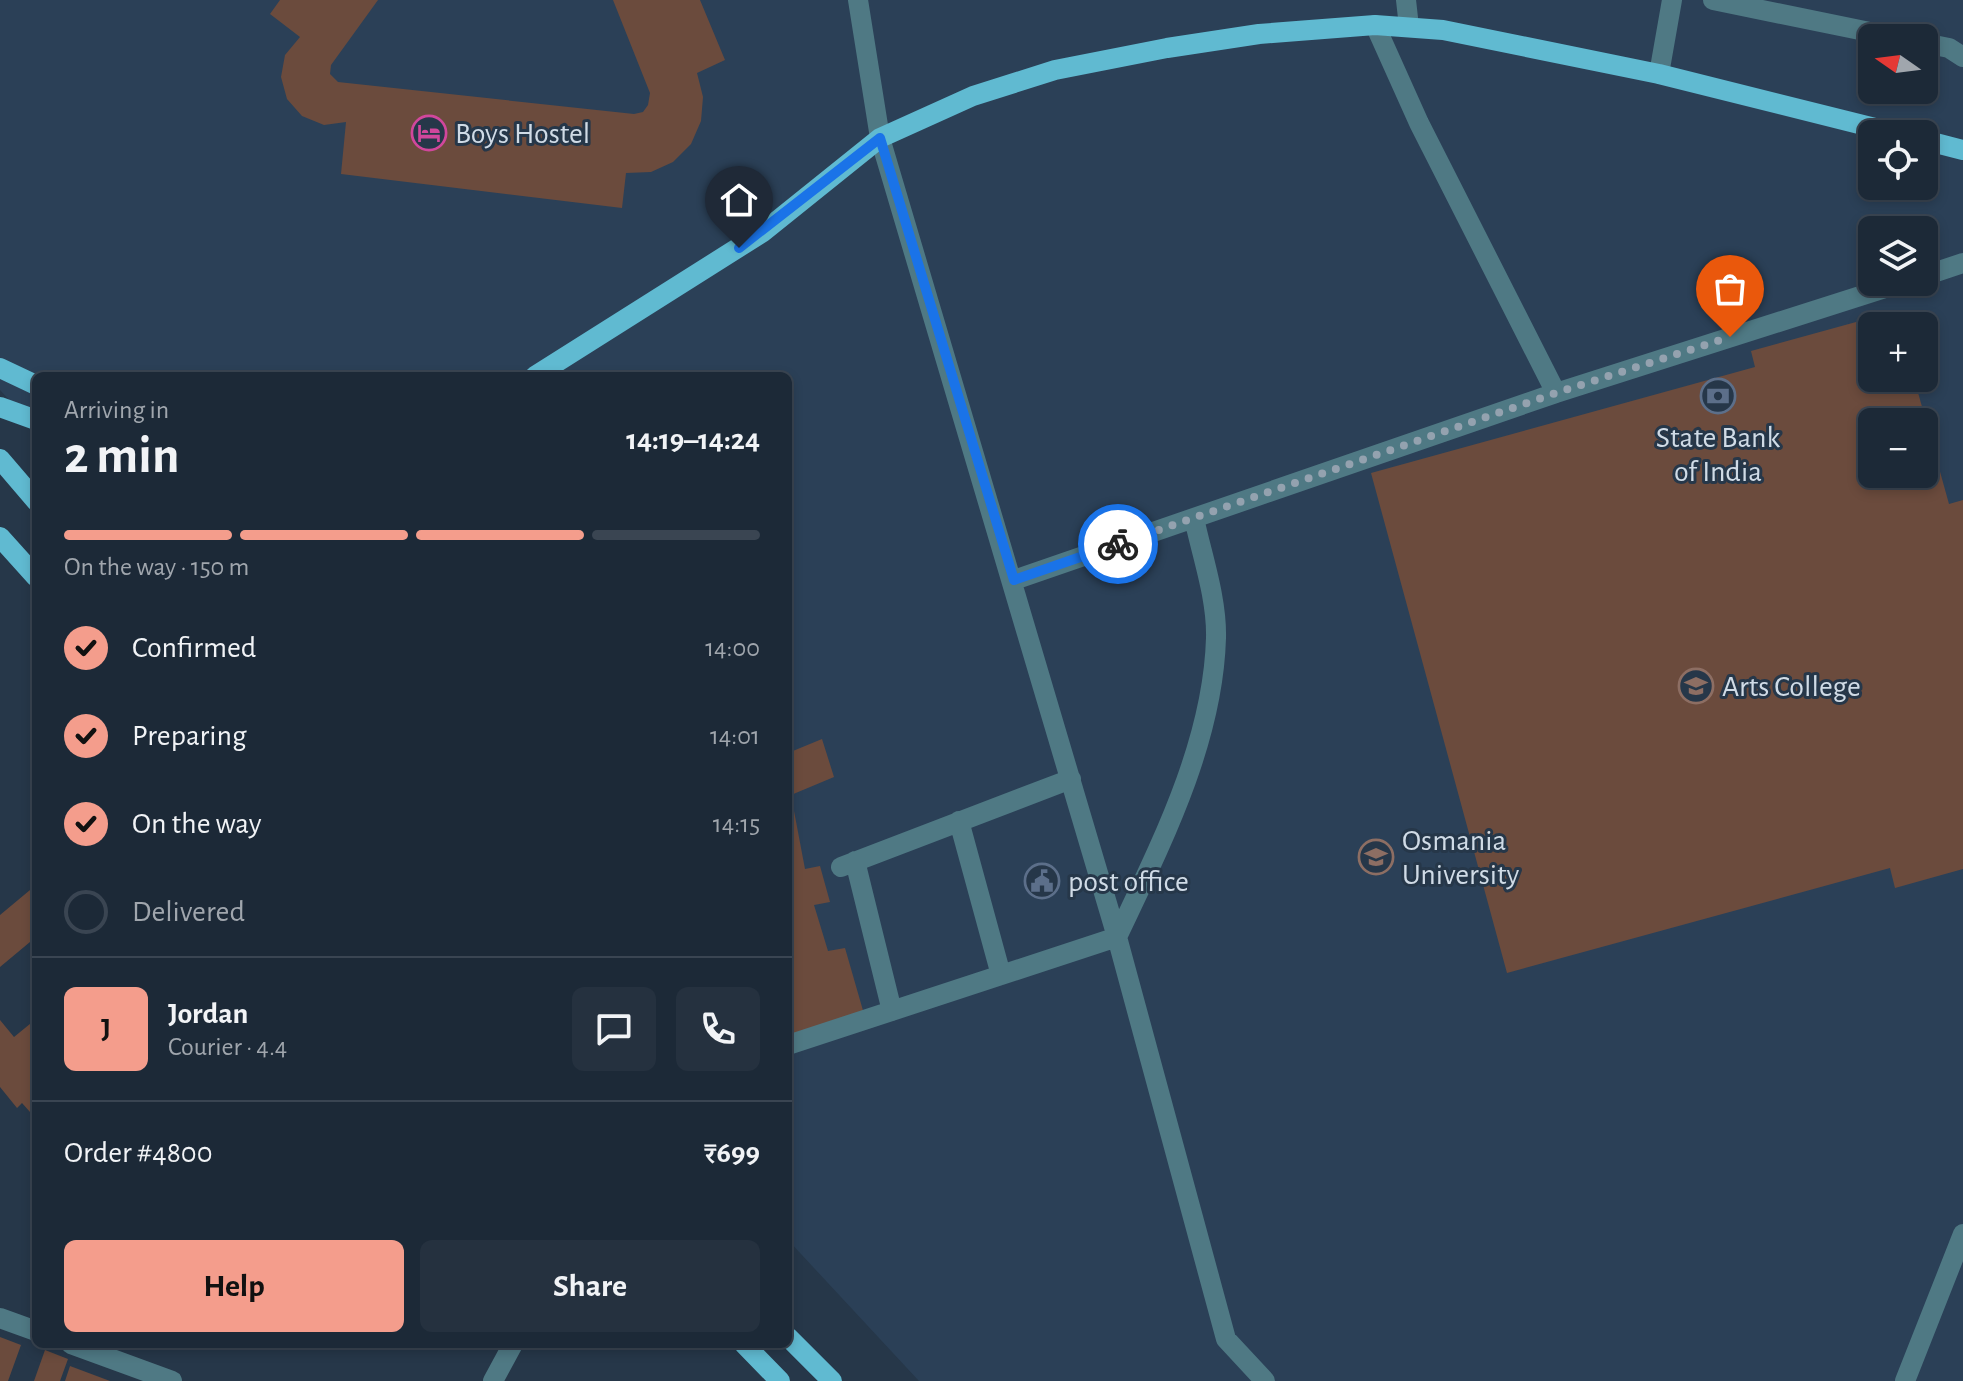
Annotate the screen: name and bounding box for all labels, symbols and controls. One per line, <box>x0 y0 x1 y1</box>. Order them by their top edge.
north arrow <box>1858 24 1938 104</box>
map controls <box>1858 24 1938 488</box>
hotel icon: Boys Hostel <box>410 114 448 152</box>
place label: Boys Hostel <box>455 119 590 149</box>
button: locate <box>1858 120 1938 200</box>
pin <box>705 166 773 248</box>
icon: home <box>717 178 761 222</box>
button: layers <box>1858 216 1938 296</box>
pin <box>1696 255 1764 337</box>
icon: bag <box>1708 267 1752 311</box>
button: + <box>1858 312 1938 392</box>
bank icon: State Bank of India <box>1699 377 1737 415</box>
text: Arriving in <box>64 397 169 423</box>
button: − <box>1858 408 1938 488</box>
place label: State Bank of India <box>1656 423 1780 487</box>
text: 14:19–14:24 <box>626 425 760 455</box>
text: 2 min <box>64 430 179 482</box>
courier <box>1078 504 1158 584</box>
icon: bike <box>1096 522 1140 566</box>
text: On the way · 150 m <box>64 554 249 580</box>
icon: check <box>64 626 108 670</box>
text: Confirmed <box>132 633 256 663</box>
text: 14:00 <box>705 635 760 661</box>
school or university icon: Arts College <box>1677 667 1715 705</box>
place label: Arts College <box>1722 672 1861 702</box>
icon: check <box>64 714 108 758</box>
text: Preparing <box>132 721 247 751</box>
text: 14:01 <box>710 723 760 749</box>
icon: check <box>64 802 108 846</box>
text: On the way <box>132 809 261 839</box>
text: 14:15 <box>713 811 760 837</box>
place label: Osmania University <box>1402 826 1520 890</box>
school or university icon: Osmania University <box>1357 838 1395 876</box>
public building icon: post office <box>1023 862 1061 900</box>
place label: post office <box>1068 867 1189 897</box>
text: Delivered <box>132 897 245 927</box>
button: chat <box>572 987 656 1071</box>
button: phone <box>676 987 760 1071</box>
text: Jordan <box>168 999 248 1029</box>
text: J <box>101 1014 111 1044</box>
text: Courier · 4.4 <box>168 1034 287 1060</box>
text: Order #4800 <box>64 1138 213 1168</box>
text: ₹699 <box>704 1138 760 1168</box>
button: Help <box>64 1240 404 1332</box>
button: Share <box>420 1240 760 1332</box>

